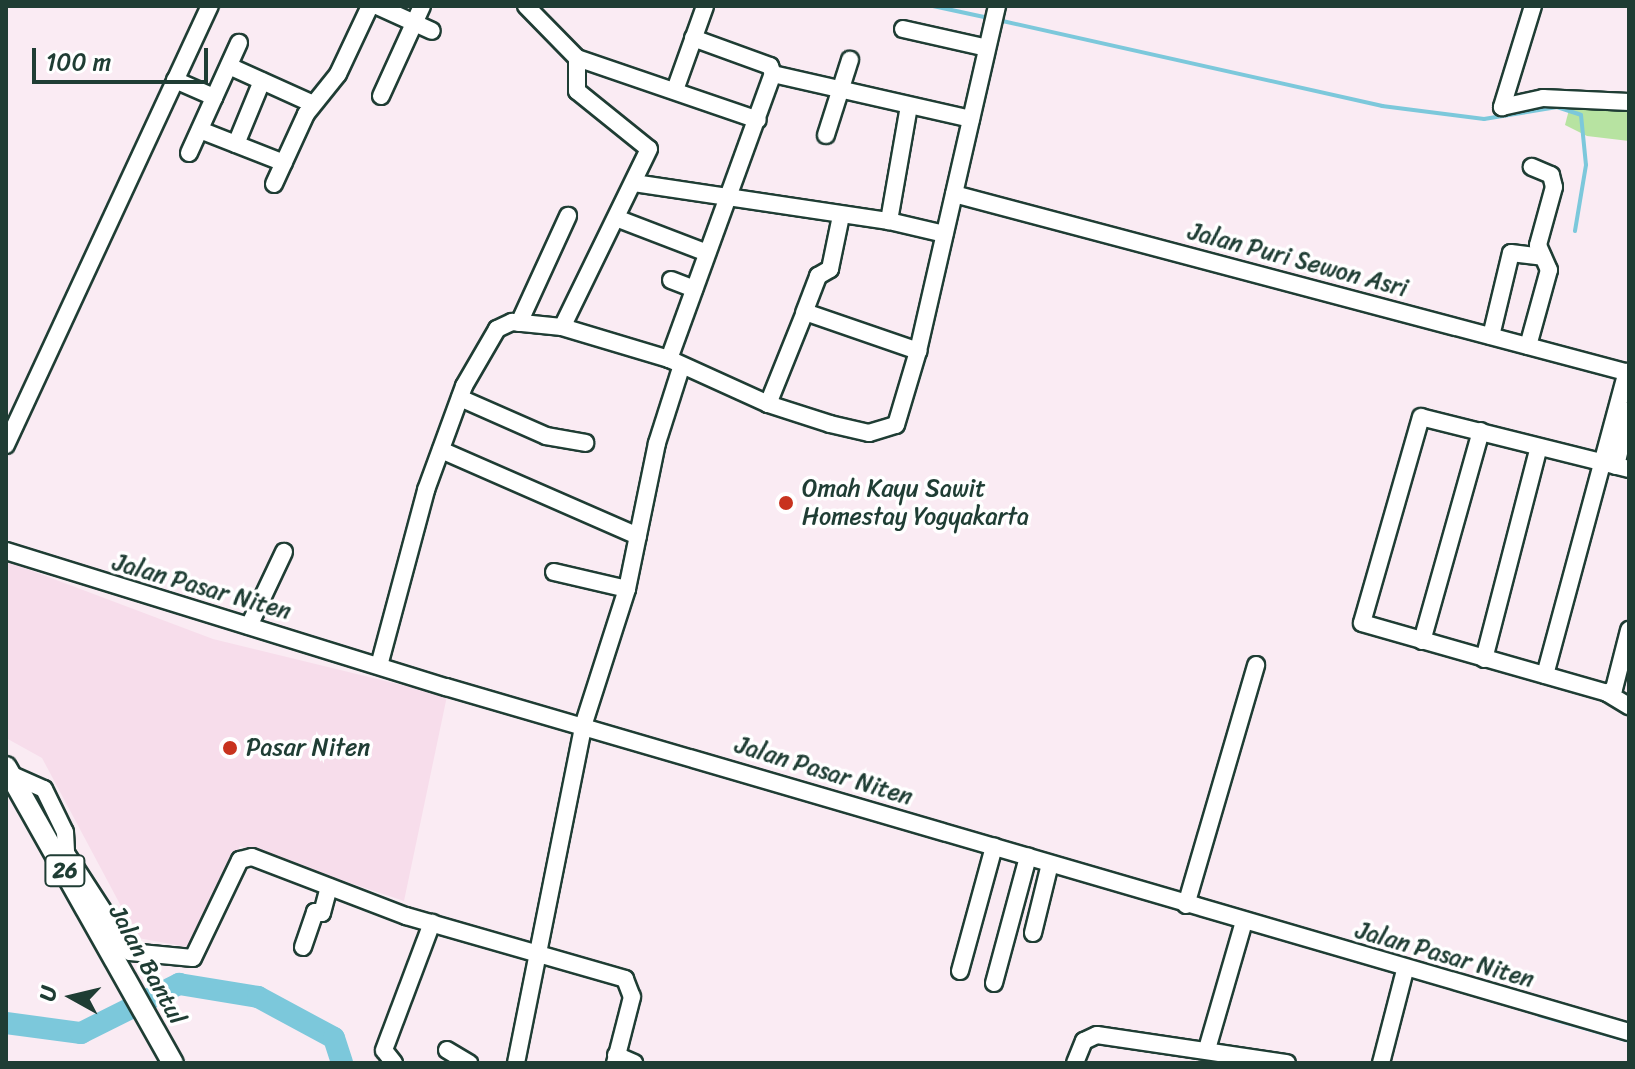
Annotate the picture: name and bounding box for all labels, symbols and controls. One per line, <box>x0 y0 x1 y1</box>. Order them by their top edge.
scale bar <box>36 32 212 82</box>
text: 100 m <box>46 41 111 83</box>
street label: Jalan Puri Sewon Asri <box>1183 216 1413 304</box>
place label: Omah Kayu Sawit Homestay Yogyakarta <box>802 475 1030 531</box>
marker: Omah Kayu Sawit Homestay Yogyakarta <box>777 494 795 512</box>
street label: Jalan Pasar Niten <box>109 548 295 626</box>
street label: Jalan Pasar Niten <box>731 730 917 812</box>
place label: Pasar Niten <box>246 734 371 762</box>
marker: Pasar Niten <box>221 739 239 757</box>
road number: 26 <box>43 853 87 889</box>
street label: Jalan Bantul <box>102 900 192 1030</box>
street label: Jalan Pasar Niten <box>1352 916 1538 994</box>
north arrow <box>32 957 112 1037</box>
text: U <box>27 984 68 1004</box>

